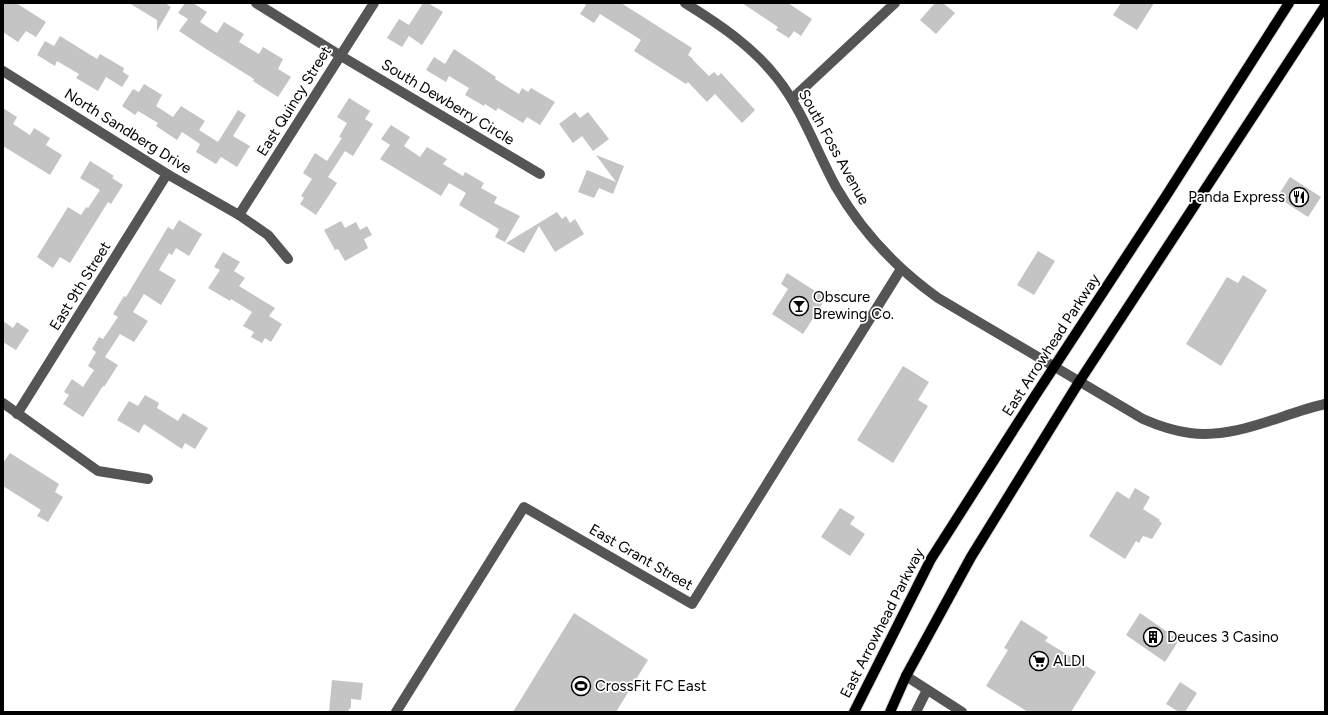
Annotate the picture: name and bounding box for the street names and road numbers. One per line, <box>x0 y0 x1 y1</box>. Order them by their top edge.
street label: East Quincy Street <box>253 42 335 159</box>
street label: South Dewberry Circle <box>378 55 518 149</box>
street label: North Sandberg Drive <box>61 85 195 177</box>
street label: South Foss Avenue <box>795 86 873 208</box>
street label: East 9th Street <box>46 238 115 334</box>
street label: East Arrowhead Parkway <box>998 271 1104 419</box>
street label: East Grant Street <box>586 520 696 594</box>
street label: East Arrowhead Parkway <box>836 545 928 701</box>

